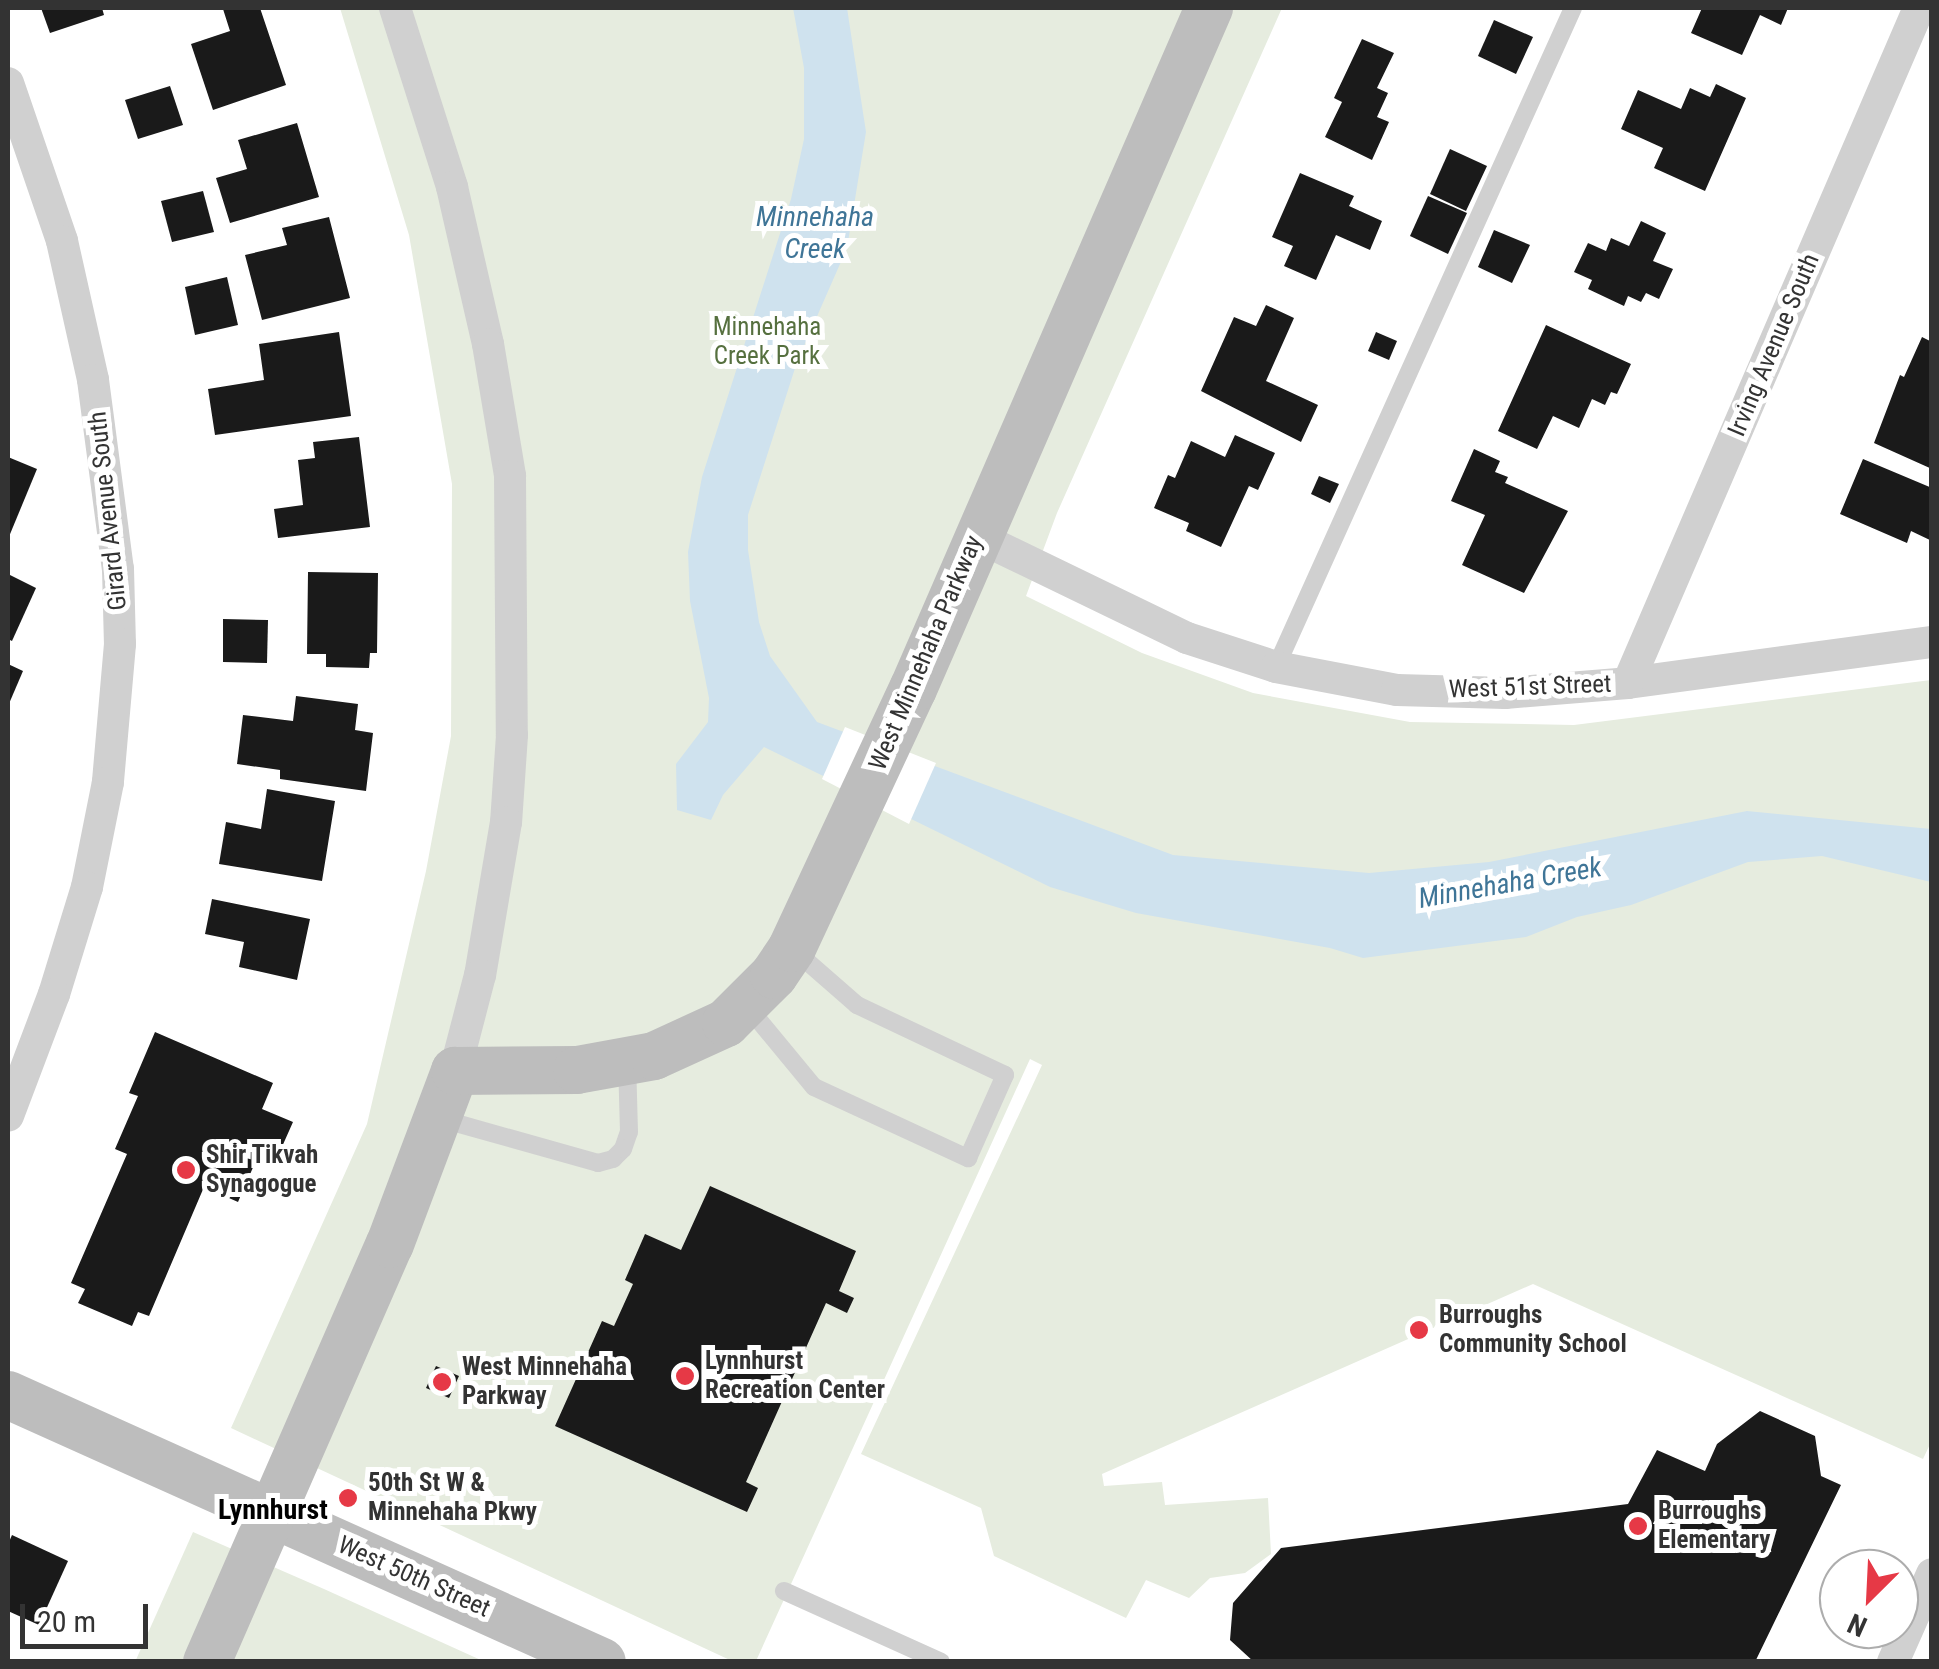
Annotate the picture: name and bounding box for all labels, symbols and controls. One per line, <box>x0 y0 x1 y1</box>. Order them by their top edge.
water label: Minnehaha Creek <box>756 200 874 266</box>
street label: Irving Avenue South <box>1722 249 1826 441</box>
park label: Minnehaha Creek Park <box>713 313 821 372</box>
street label: Girard Avenue South <box>83 410 133 612</box>
street label: West Minnehaha Parkway <box>863 531 989 775</box>
street label: West 51st Street <box>1448 669 1612 705</box>
water label: Minnehaha Creek <box>1416 850 1604 916</box>
place label: Shir Tikvah Synagogue <box>206 1141 319 1200</box>
marker: Shir Tikvah Synagogue <box>175 1159 197 1181</box>
place label: Burroughs Community School <box>1439 1301 1627 1360</box>
marker: Burroughs Community School <box>1408 1319 1430 1341</box>
place label: Lynnhurst Recreation Center <box>705 1347 885 1406</box>
place label: West Minnehaha Parkway <box>462 1353 627 1412</box>
marker: Lynnhurst Recreation Center <box>674 1365 696 1387</box>
marker: West Minnehaha Parkway <box>431 1371 453 1393</box>
place label: 50th St W & Minnehaha Pkwy <box>368 1469 537 1528</box>
marker: 50th St W & Minnehaha Pkwy <box>337 1487 359 1509</box>
district label: Lynnhurst <box>218 1493 328 1527</box>
place label: Burroughs Elementary <box>1658 1497 1770 1556</box>
marker: Burroughs Elementary <box>1627 1515 1649 1537</box>
street label: West 50th Street <box>333 1530 495 1624</box>
north arrow <box>1819 1549 1919 1649</box>
scale bar <box>25 1584 152 1646</box>
text: 20 m <box>37 1604 96 1639</box>
text: N <box>1843 1606 1872 1644</box>

